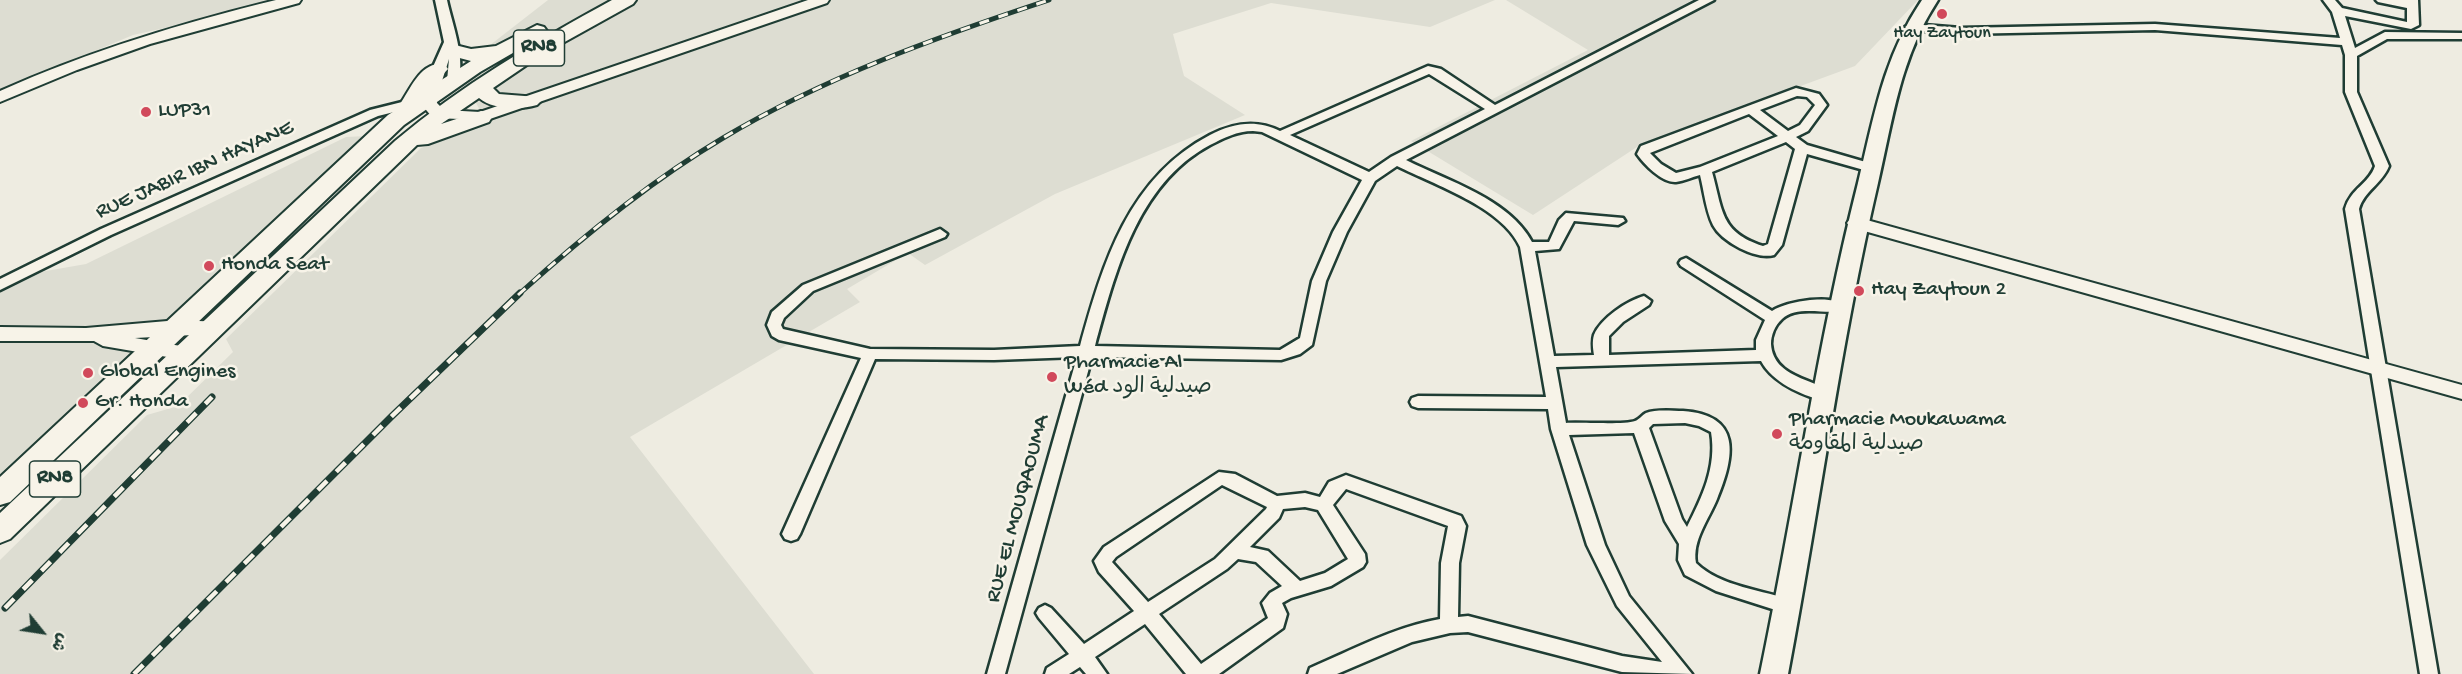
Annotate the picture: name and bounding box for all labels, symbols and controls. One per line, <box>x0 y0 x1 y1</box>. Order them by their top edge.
marker: Hay Zaytoun <box>1935 7 1949 21</box>
place label: Hay Zaytoun <box>1893 23 1991 45</box>
road number: RN8 <box>514 30 564 66</box>
place label: LUP31 <box>158 99 211 125</box>
marker: LUP31 <box>139 105 153 119</box>
street label: RUE JABIR IBN HAYANE <box>92 115 298 227</box>
place label: Honda Seat <box>221 253 328 279</box>
marker: Honda Seat <box>202 259 216 273</box>
place label: Hay Zaytoun 2 <box>1871 278 2006 304</box>
marker: Hay Zaytoun 2 <box>1852 284 1866 298</box>
place label: Pharmacie Al Wéd صيدلية الود <box>1064 351 1212 402</box>
place label: Global Engines <box>100 360 235 386</box>
marker: Global Engines <box>81 366 95 380</box>
marker: Pharmacie Al Wéd صيدلية الود <box>1045 370 1059 384</box>
place label: Gr. Honda <box>95 390 188 416</box>
marker: Gr. Honda <box>76 396 90 410</box>
place label: Pharmacie Moukawama صيدلية المقاومة <box>1789 408 2006 460</box>
street label: RUE EL MOUQAOUMA <box>981 412 1057 606</box>
marker: Pharmacie Moukawama صيدلية المقاومة <box>1770 427 1784 441</box>
road number: RN8 <box>29 461 80 497</box>
north arrow <box>12 602 72 662</box>
text: ش <box>45 629 71 654</box>

